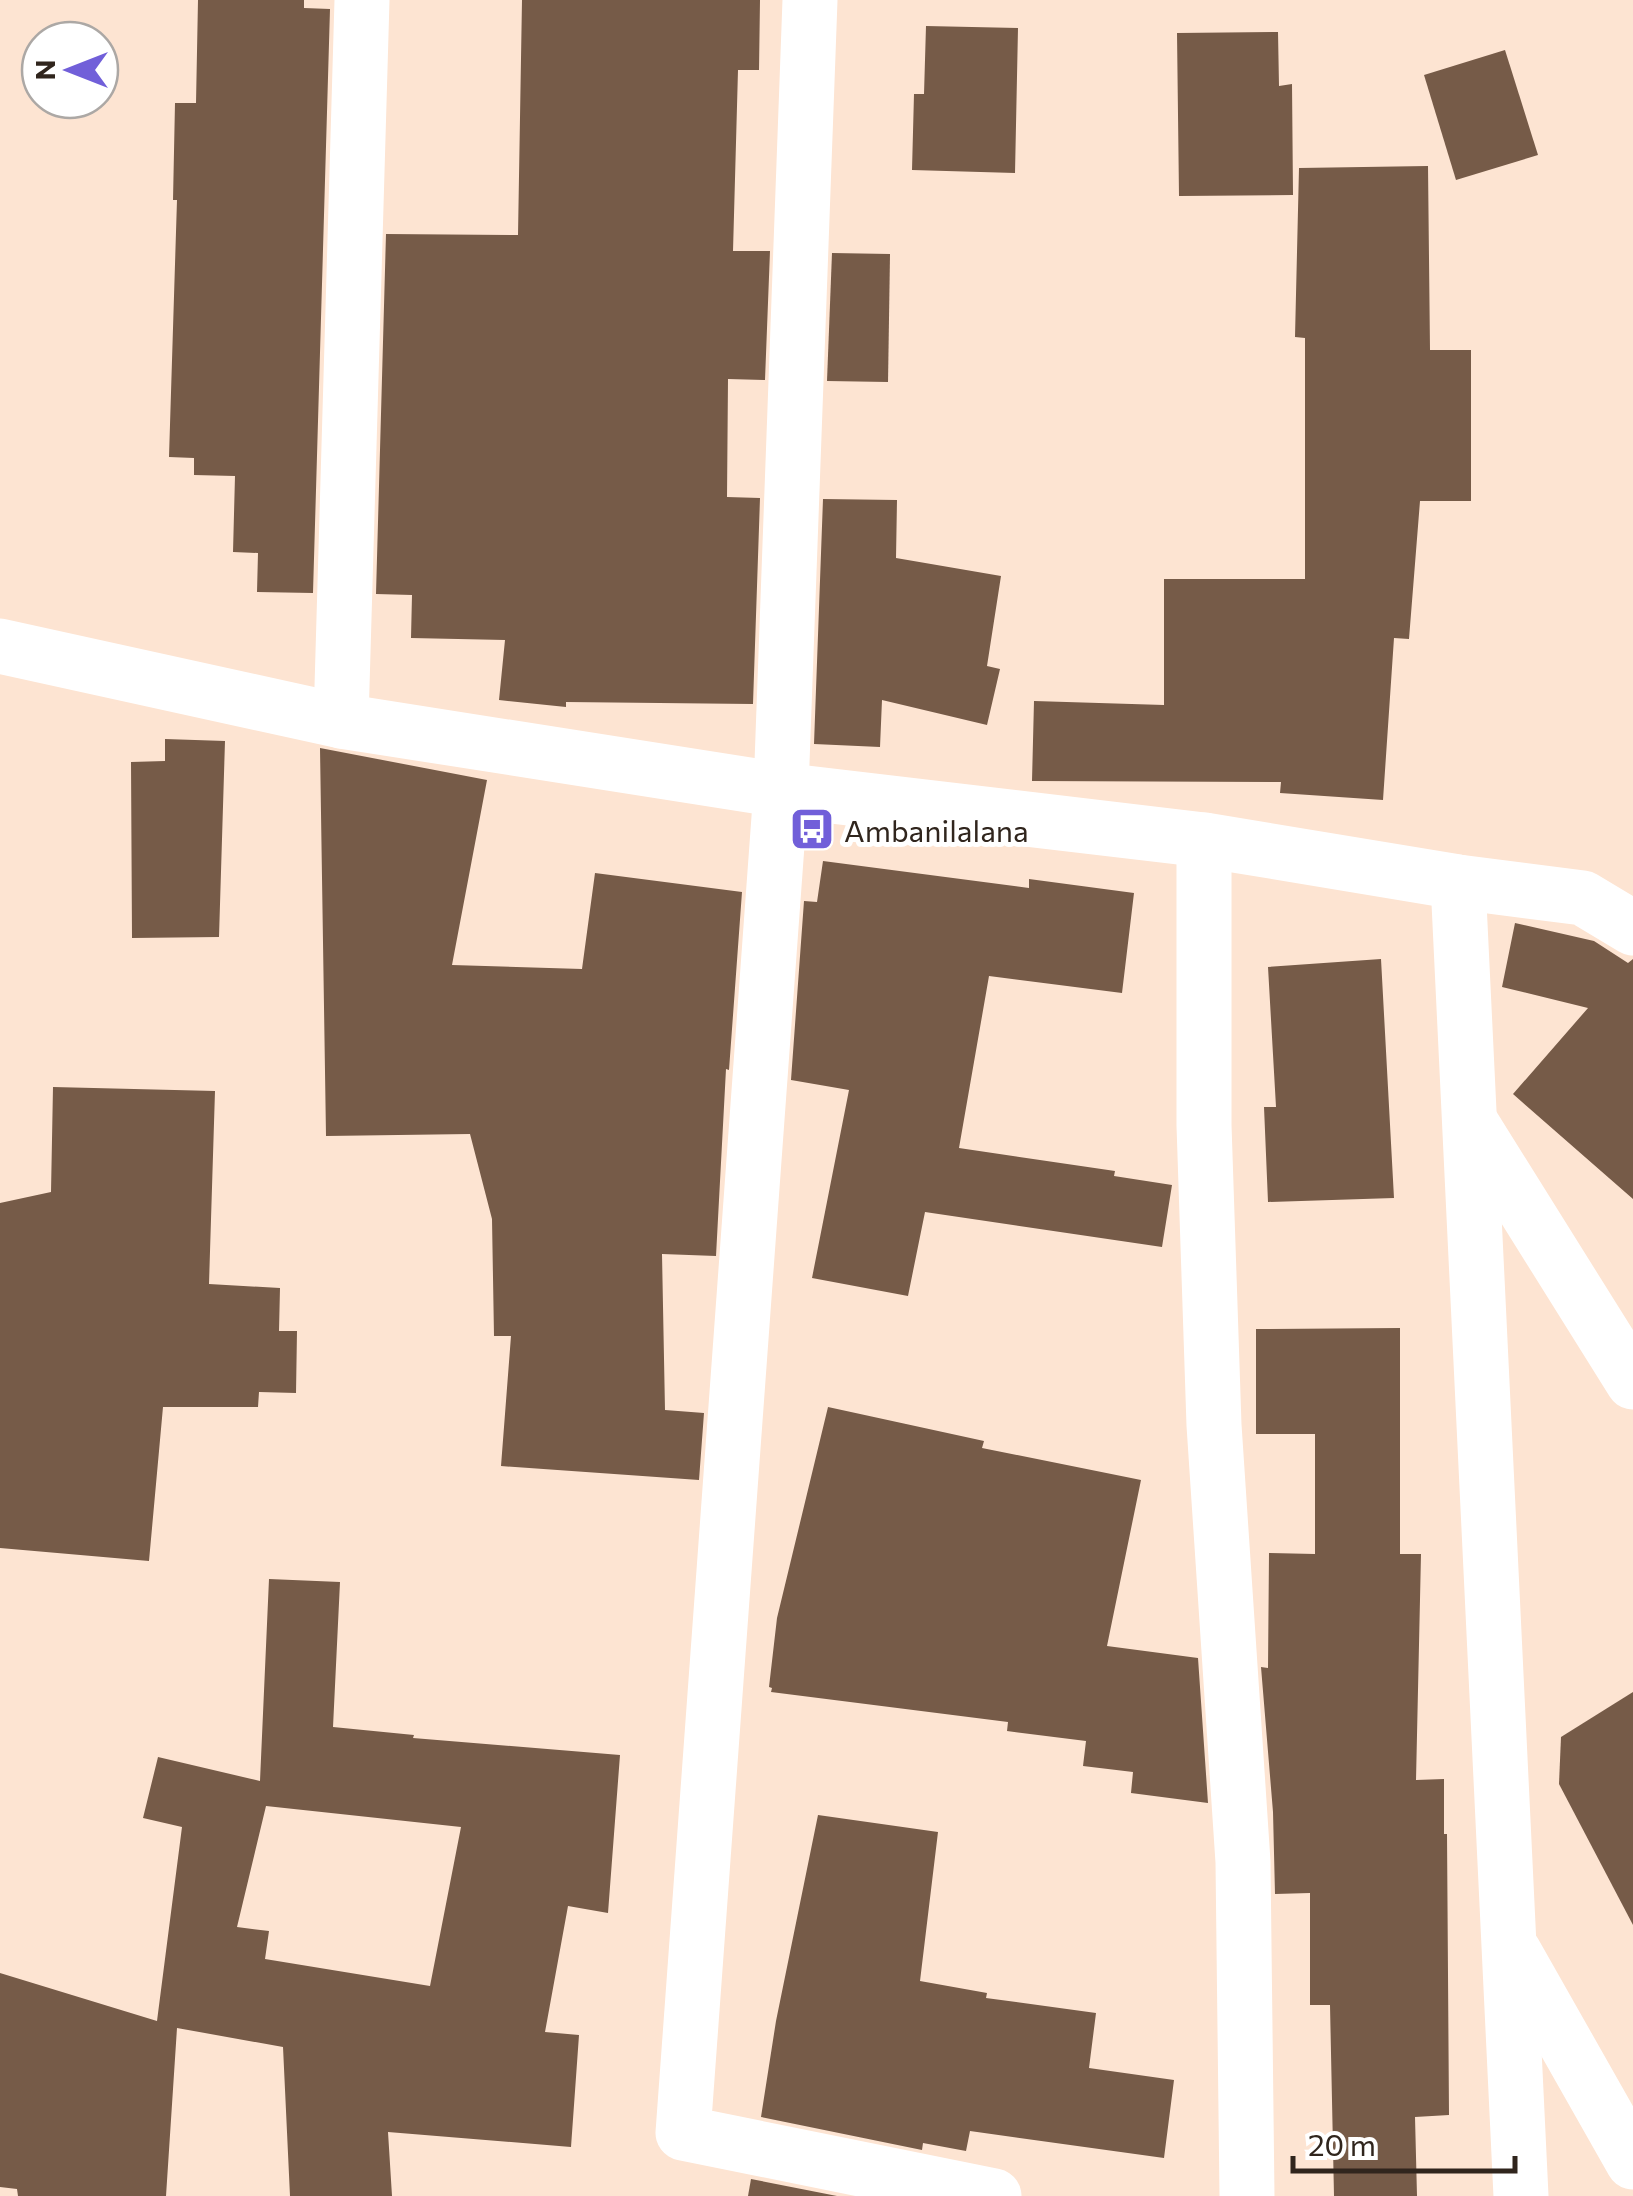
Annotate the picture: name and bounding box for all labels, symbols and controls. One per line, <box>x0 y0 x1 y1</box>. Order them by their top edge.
north arrow <box>20 20 120 120</box>
text: N <box>27 60 61 81</box>
bus stop icon: Ambanilalana <box>789 806 835 852</box>
place label: Ambanilalana <box>844 811 1029 848</box>
scale bar <box>1293 2111 1516 2173</box>
text: 20 m <box>1308 2125 1376 2162</box>

